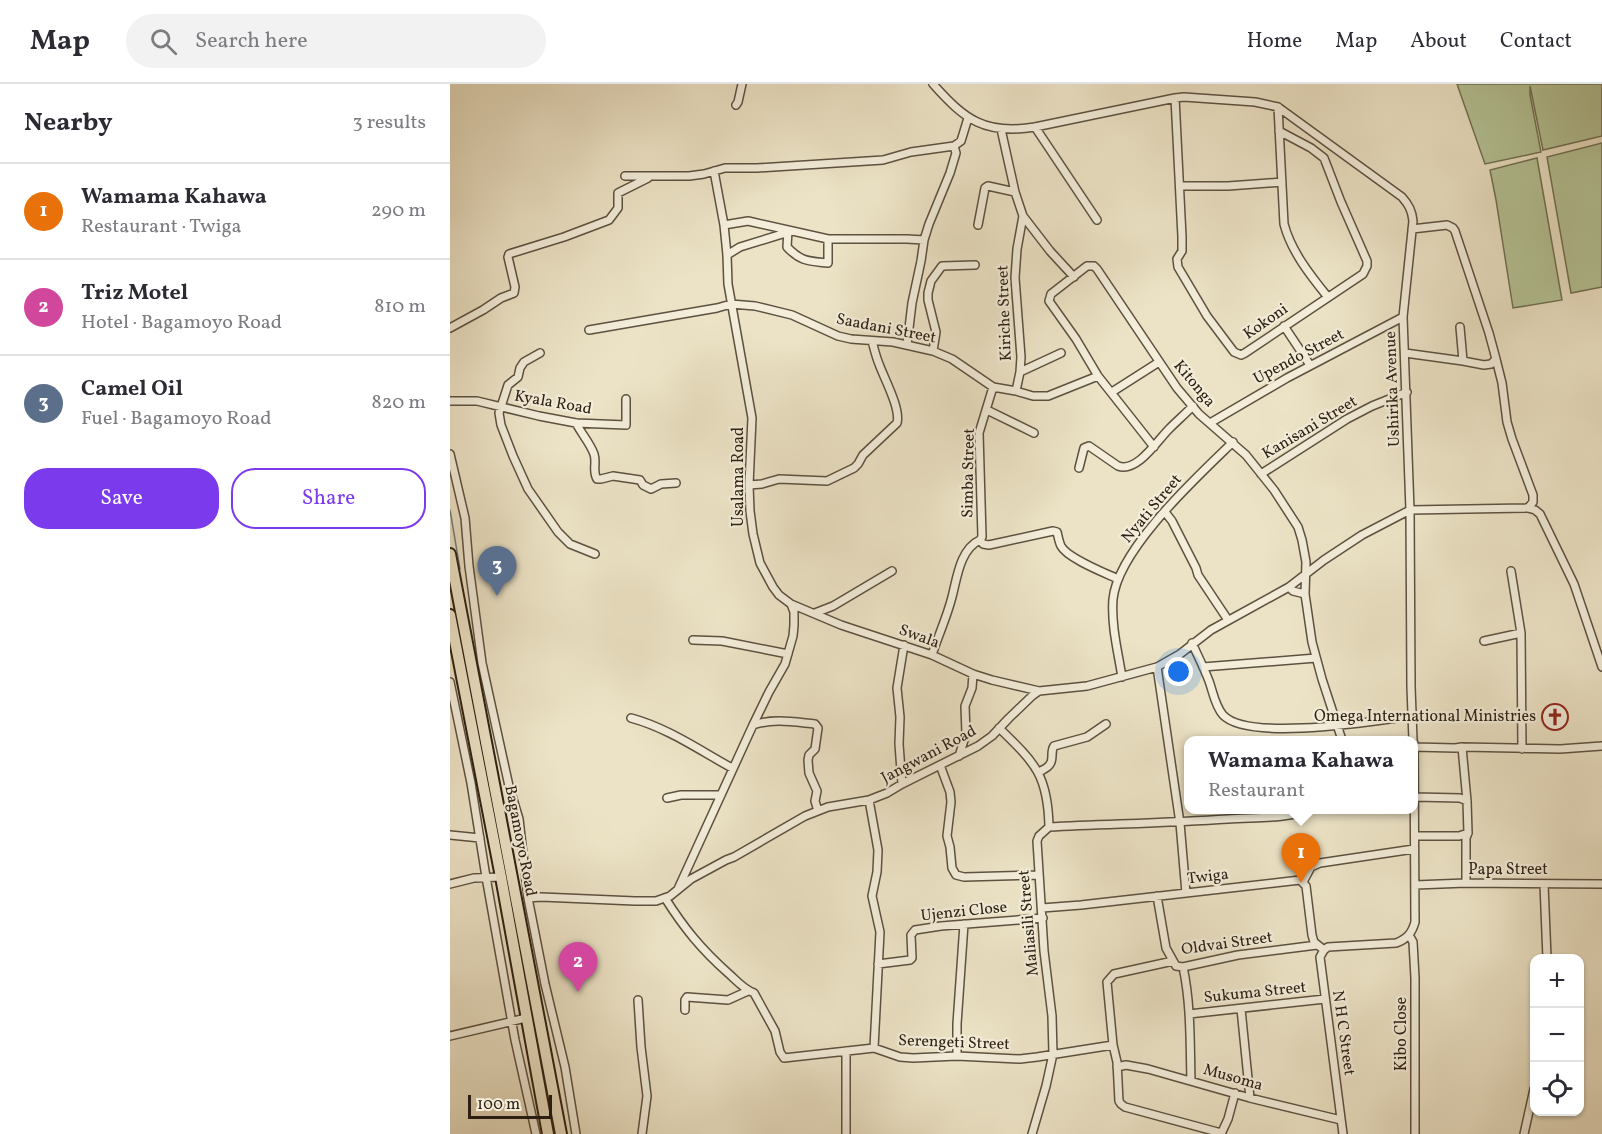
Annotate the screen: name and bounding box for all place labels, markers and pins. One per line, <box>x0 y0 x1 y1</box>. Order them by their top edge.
pin: 3 <box>478 546 516 596</box>
church icon: Omega International Ministries <box>1540 702 1570 732</box>
place label: Omega International Ministries <box>1314 706 1536 728</box>
pin: 1 <box>1282 834 1320 883</box>
pin: 2 <box>558 942 598 992</box>

